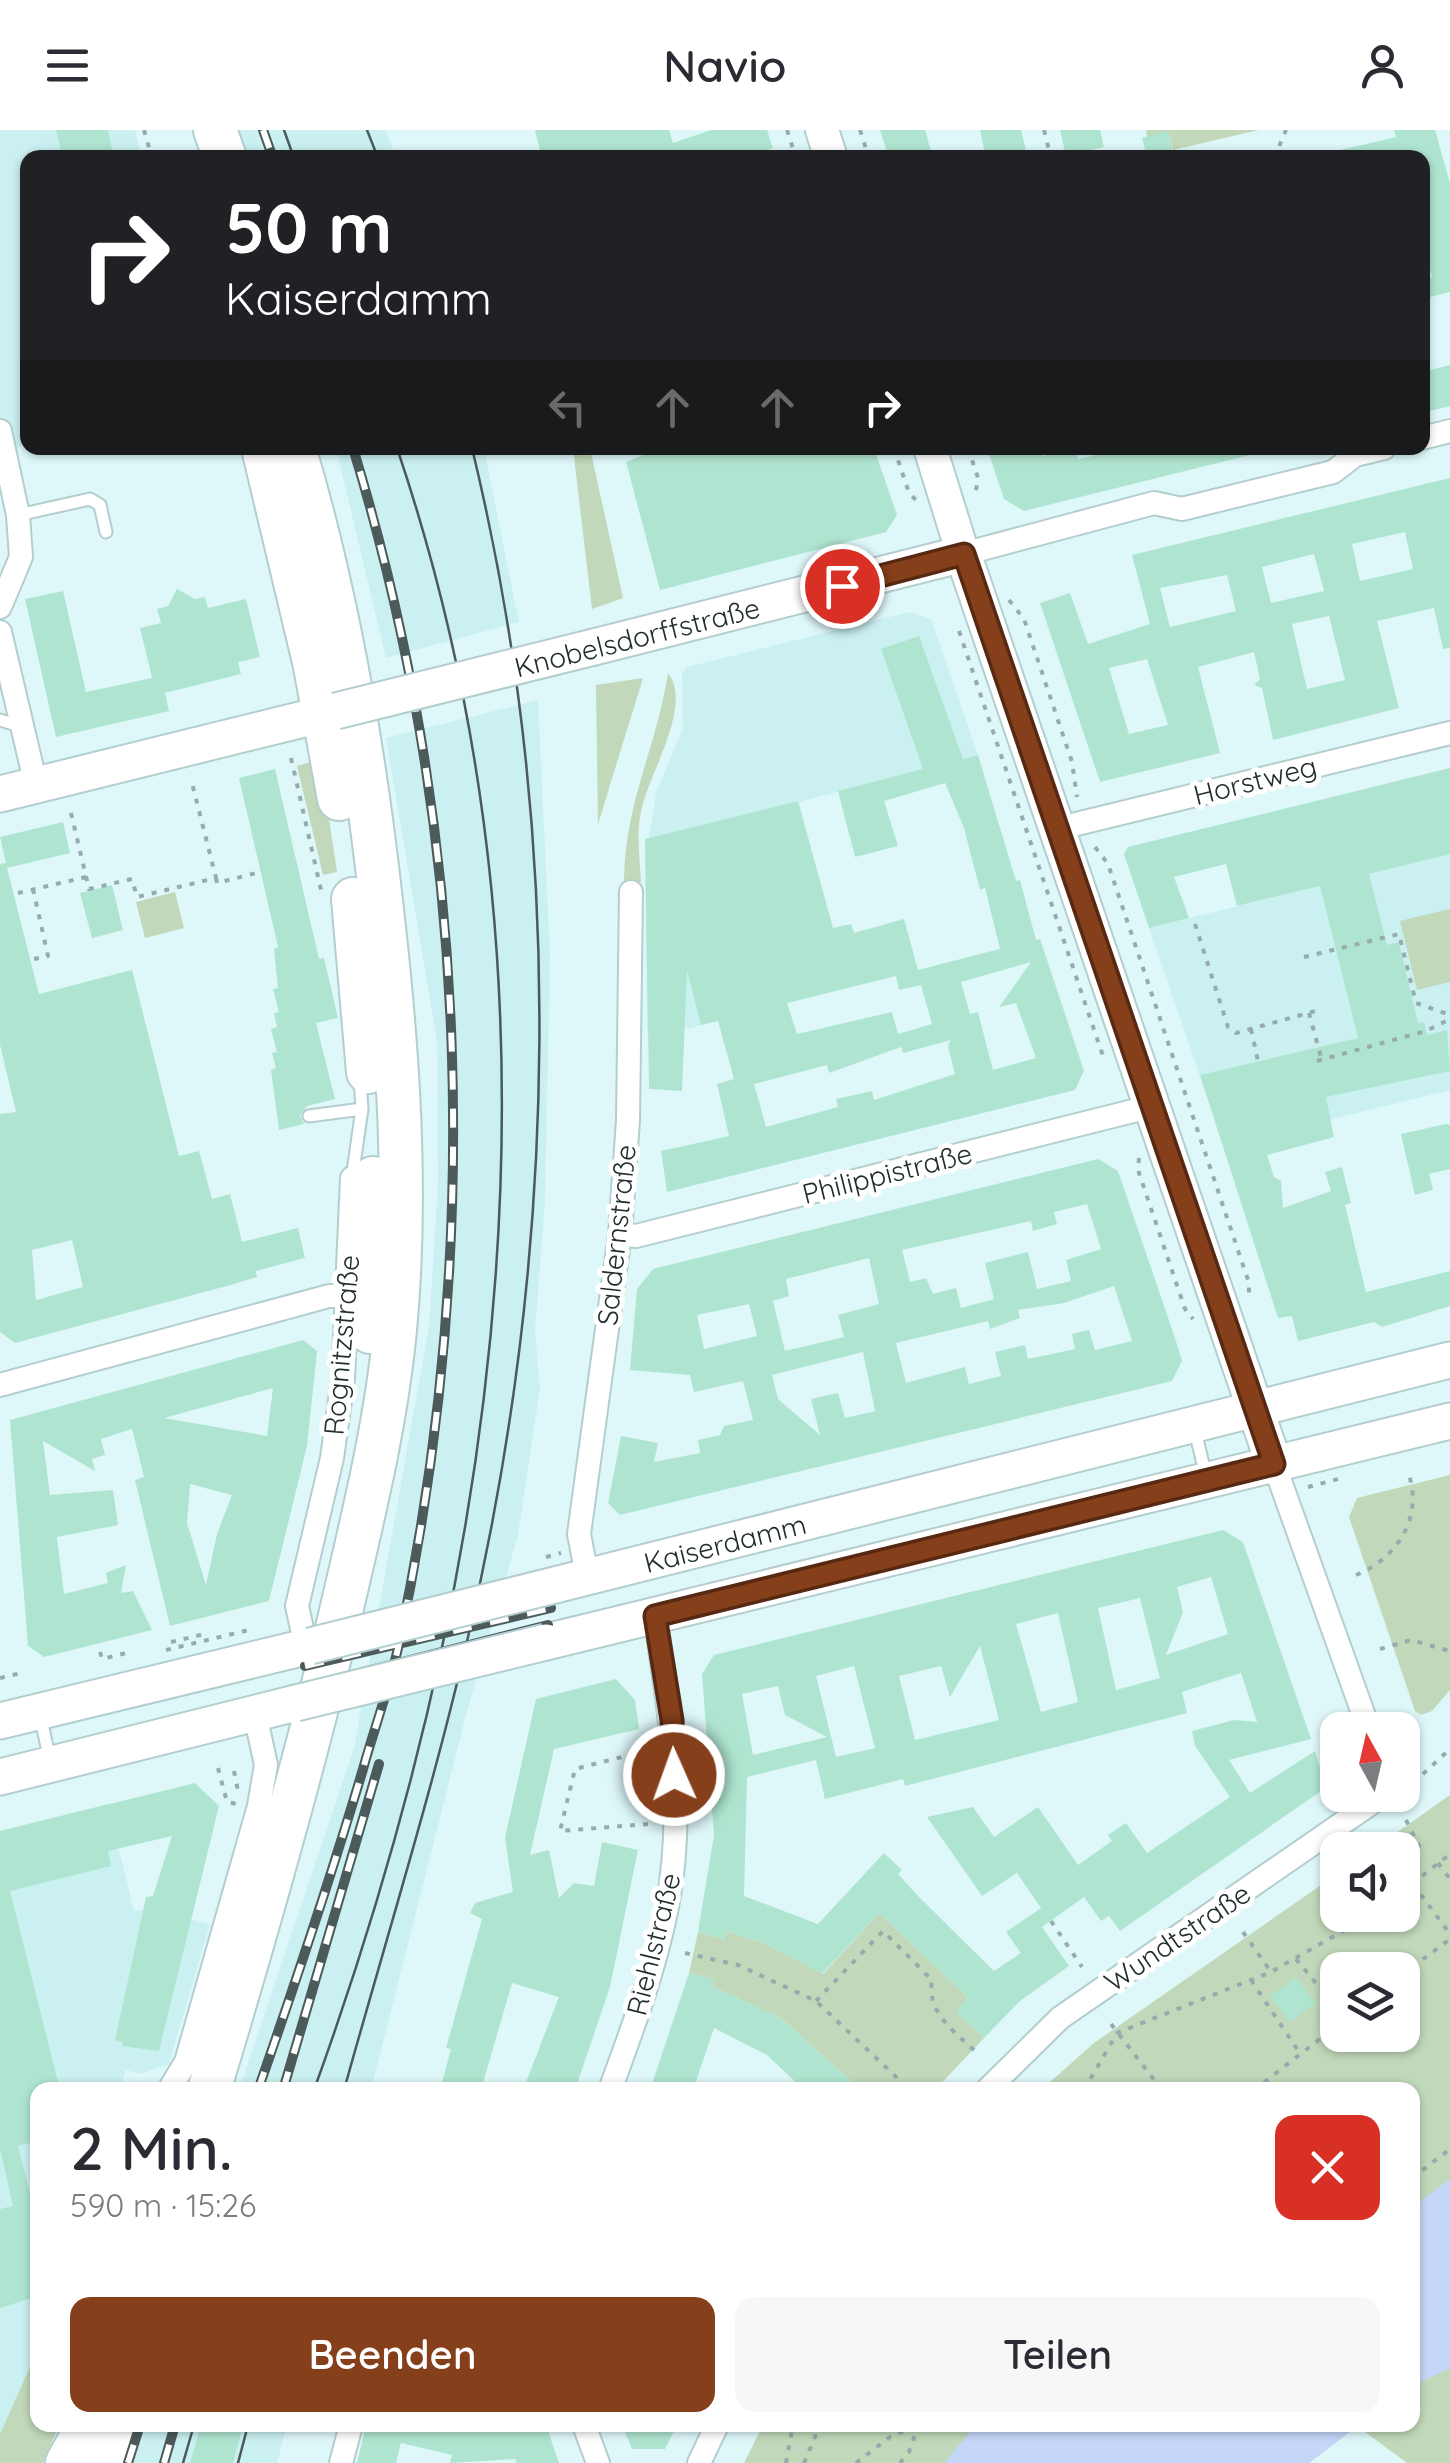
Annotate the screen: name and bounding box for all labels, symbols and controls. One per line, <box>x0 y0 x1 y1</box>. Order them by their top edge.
text: Navio <box>663 37 787 93</box>
icon: menu <box>40 38 95 93</box>
icon: person <box>1355 38 1410 93</box>
text: 50 m <box>225 183 392 271</box>
icon: right <box>60 190 190 320</box>
text: Kaiserdamm <box>225 270 492 326</box>
icon: left <box>540 380 595 435</box>
icon: ahead <box>645 380 700 435</box>
icon: ahead <box>750 380 805 435</box>
icon: right <box>855 380 910 435</box>
pin <box>800 544 885 629</box>
icon: arrive <box>815 559 870 614</box>
street label: Knobelsdorffstraße <box>511 590 763 684</box>
street label: Horstweg <box>1190 748 1320 812</box>
street label: Philippistraße <box>798 1135 976 1211</box>
street label: Saldernstraße <box>589 1143 643 1327</box>
street label: Rognitzstraße <box>316 1253 366 1437</box>
street label: Kaiserdamm <box>640 1506 810 1580</box>
north arrow <box>1320 1712 1420 1812</box>
map controls <box>1320 1712 1420 2052</box>
position arrow <box>622 1723 726 1827</box>
button: sound <box>1320 1832 1420 1932</box>
street label: Riehlstraße <box>618 1869 688 2019</box>
street label: Wundtstraße <box>1097 1875 1257 1999</box>
button: layers <box>1320 1952 1420 2052</box>
text: 2 Min. <box>70 2110 233 2185</box>
button: close <box>1275 2115 1380 2220</box>
text: 590 m · 15:26 <box>70 2185 256 2225</box>
button: Beenden <box>70 2297 715 2412</box>
button: Teilen <box>735 2297 1380 2412</box>

